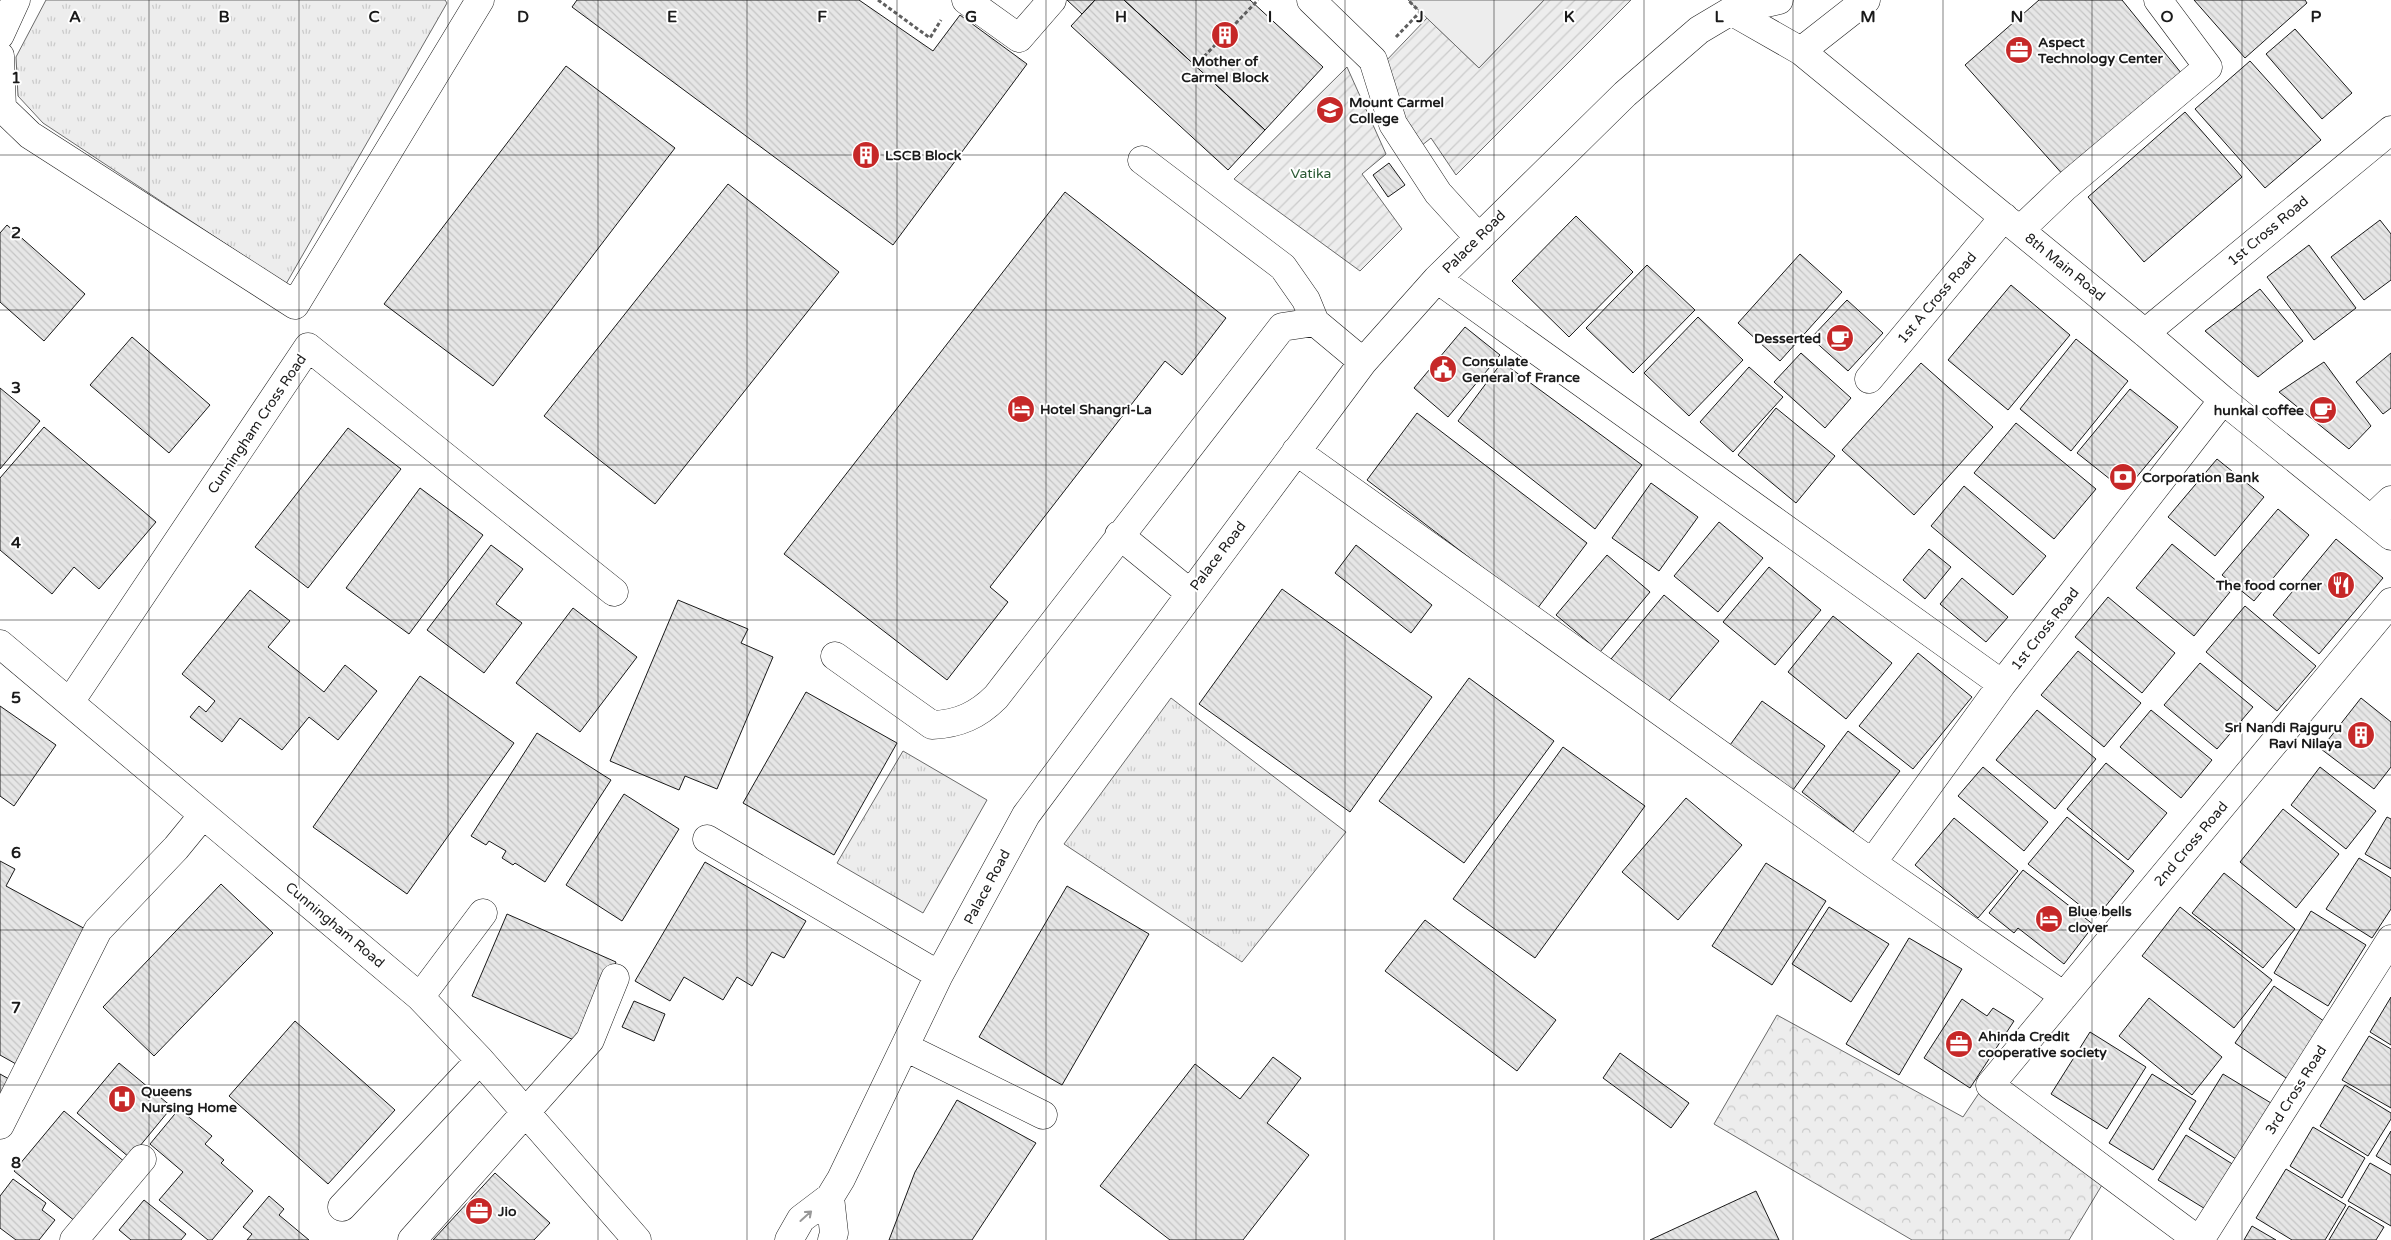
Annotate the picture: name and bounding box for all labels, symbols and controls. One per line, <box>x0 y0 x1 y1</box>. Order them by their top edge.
text: A <box>69 7 81 27</box>
text: B <box>218 7 230 27</box>
text: C <box>368 7 380 27</box>
text: D <box>517 7 529 27</box>
text: E <box>667 7 677 27</box>
text: F <box>817 7 827 27</box>
text: G <box>965 7 977 27</box>
text: H <box>1115 7 1127 27</box>
text: I <box>1268 7 1272 27</box>
text: J <box>1415 7 1424 27</box>
text: K <box>1564 7 1575 27</box>
text: L <box>1714 7 1724 27</box>
text: M <box>1860 7 1876 27</box>
text: N <box>2011 7 2023 27</box>
text: O <box>2161 7 2174 27</box>
text: P <box>2311 7 2322 27</box>
building icon: Mother of Carmel Block <box>1210 20 1240 50</box>
place label: Aspect Technology Center <box>2037 34 2164 67</box>
office icon: Aspect Technology Center <box>2004 35 2034 65</box>
place label: Mother of Carmel Block <box>1181 53 1269 86</box>
text: 1 <box>11 68 21 88</box>
place label: Mount Carmel College <box>1349 94 1444 127</box>
school or university icon: Mount Carmel College <box>1315 95 1345 125</box>
building icon: LSCB Block <box>851 140 881 170</box>
place label: LSCB Block <box>885 147 962 164</box>
park label: Vatika <box>1291 165 1331 182</box>
street label: 1st Cross Road <box>2224 192 2312 270</box>
street label: Palace Road <box>1439 207 1509 277</box>
text: 2 <box>11 223 21 243</box>
street label: 8th Main Road <box>2021 229 2109 305</box>
street label: 1st A Cross Road <box>1894 249 1980 347</box>
cafe icon: Desserted <box>1825 323 1855 353</box>
place label: Desserted <box>1754 330 1821 347</box>
street label: Cunningham Cross Road <box>204 351 310 497</box>
place label: Consulate General of France <box>1462 353 1580 386</box>
public building icon: Consulate General of France <box>1428 354 1458 384</box>
text: 3 <box>11 378 21 398</box>
hotel icon: Hotel Shangri-La <box>1006 394 1036 424</box>
cafe icon: hunkal coffee <box>2308 395 2338 425</box>
place label: Hotel Shangri-La <box>1040 401 1152 418</box>
place label: hunkal coffee <box>2214 402 2304 419</box>
bank icon: Corporation Bank <box>2108 462 2138 492</box>
place label: Corporation Bank <box>2142 469 2259 486</box>
street label: Palace Road <box>1186 518 1250 594</box>
text: 4 <box>11 533 21 553</box>
restaurant icon: The food corner <box>2326 570 2356 600</box>
place label: The food corner <box>2215 577 2323 594</box>
street label: 1st Cross Road <box>2008 584 2082 674</box>
text: 5 <box>11 688 21 708</box>
place label: Sri Nandi Rajguru Ravi Nilaya <box>2225 719 2342 752</box>
building icon: Sri Nandi Rajguru Ravi Nilaya <box>2346 720 2376 750</box>
street label: 2nd Cross Road <box>2151 798 2231 890</box>
text: 6 <box>11 843 21 863</box>
street label: Palace Road <box>960 847 1014 927</box>
street label: Cunningham Road <box>282 879 388 971</box>
place label: Blue bells clover <box>2068 903 2132 936</box>
hotel icon: Blue bells clover <box>2034 904 2064 934</box>
text: 7 <box>11 998 21 1018</box>
place label: Ahinda Credit cooperative society <box>1978 1028 2107 1061</box>
office icon: Ahinda Credit cooperative society <box>1944 1029 1974 1059</box>
street label: 3rd Cross Road <box>2262 1042 2330 1138</box>
place label: Queens Nursing Home <box>141 1083 237 1116</box>
hospital icon: Queens Nursing Home <box>107 1084 137 1114</box>
text: 8 <box>11 1153 21 1173</box>
office icon: Jio <box>464 1196 494 1226</box>
place label: Jio <box>497 1203 517 1220</box>
one-way arrow <box>800 1210 813 1221</box>

